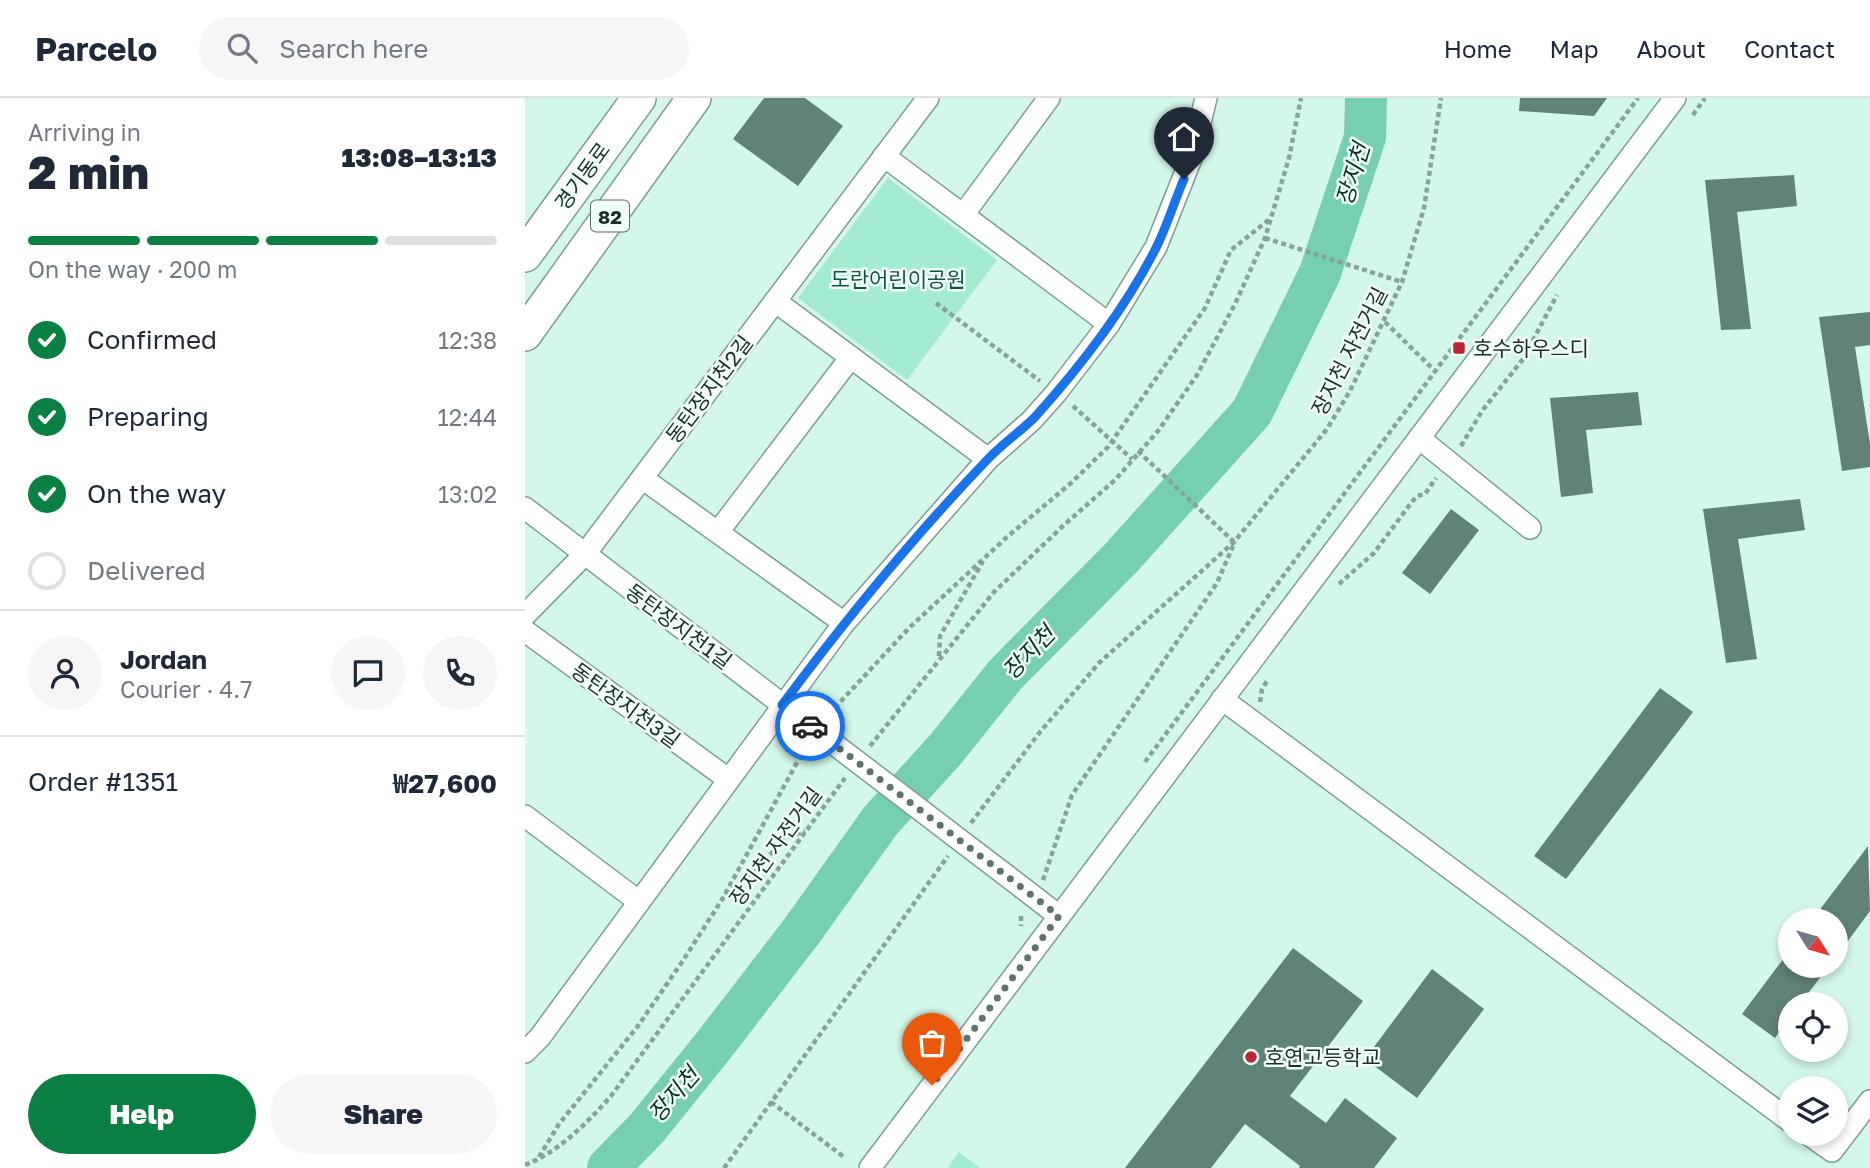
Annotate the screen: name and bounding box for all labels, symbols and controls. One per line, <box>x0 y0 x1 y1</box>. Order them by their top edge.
search box <box>199 17 689 80</box>
text: Parcelo <box>35 29 157 68</box>
icon: search <box>223 29 261 67</box>
text: Search here <box>279 33 428 64</box>
text: Home <box>1444 34 1512 63</box>
text: Map <box>1550 34 1599 63</box>
text: About <box>1637 34 1706 63</box>
text: Contact <box>1744 34 1835 63</box>
pin <box>1154 107 1214 179</box>
text: Arriving in <box>28 118 141 146</box>
icon: home <box>1165 118 1203 156</box>
street label: 경기동로 <box>549 137 615 215</box>
water label: 장지천 <box>1329 137 1375 208</box>
text: 13:08–13:13 <box>341 142 497 173</box>
text: 2 min <box>28 144 149 199</box>
road number: 82 <box>591 200 629 232</box>
text: On the way · 200 m <box>28 255 237 283</box>
park label: 도란어린이공원 <box>830 266 966 292</box>
street label: 장지천 자전거길 <box>1306 283 1392 419</box>
icon: check <box>28 321 66 359</box>
text: Confirmed <box>87 324 217 355</box>
text: 12:38 <box>438 326 497 354</box>
street label: 동탄장지천2길 <box>660 330 758 448</box>
place label: 호수하우스디 <box>1473 335 1589 361</box>
marker: 호수하우스디 <box>1451 340 1467 356</box>
icon: check <box>28 398 66 436</box>
text: Preparing <box>87 401 209 432</box>
text: 12:44 <box>438 403 497 431</box>
icon: check <box>28 475 66 513</box>
text: On the way <box>87 478 226 509</box>
text: 13:02 <box>438 480 497 508</box>
text: Delivered <box>87 555 206 586</box>
street label: 동탄장지천1길 <box>621 578 737 674</box>
water label: 장지천 <box>996 617 1062 685</box>
button: person <box>28 636 102 710</box>
button: chat <box>331 636 405 710</box>
button: phone <box>423 636 497 710</box>
text: Jordan <box>120 644 207 675</box>
street label: 동탄장지천3길 <box>566 657 686 753</box>
text: Courier · 4.7 <box>120 675 252 703</box>
courier <box>775 691 845 761</box>
icon: car <box>791 707 829 745</box>
text: Order #1351 <box>28 766 178 797</box>
text: ₩27,600 <box>393 768 497 799</box>
street label: 장지천 자전거길 <box>723 782 827 910</box>
north arrow <box>1778 908 1848 978</box>
map controls <box>1778 908 1848 1146</box>
button: locate <box>1778 992 1848 1062</box>
pin <box>902 1013 962 1085</box>
icon: bag <box>913 1024 951 1062</box>
place label: 호연고등학교 <box>1265 1044 1381 1070</box>
marker: 호연고등학교 <box>1243 1049 1259 1065</box>
water label: 장지천 <box>642 1059 706 1127</box>
button: Help <box>28 1074 256 1154</box>
button: Share <box>270 1074 497 1154</box>
button: layers <box>1778 1076 1848 1146</box>

